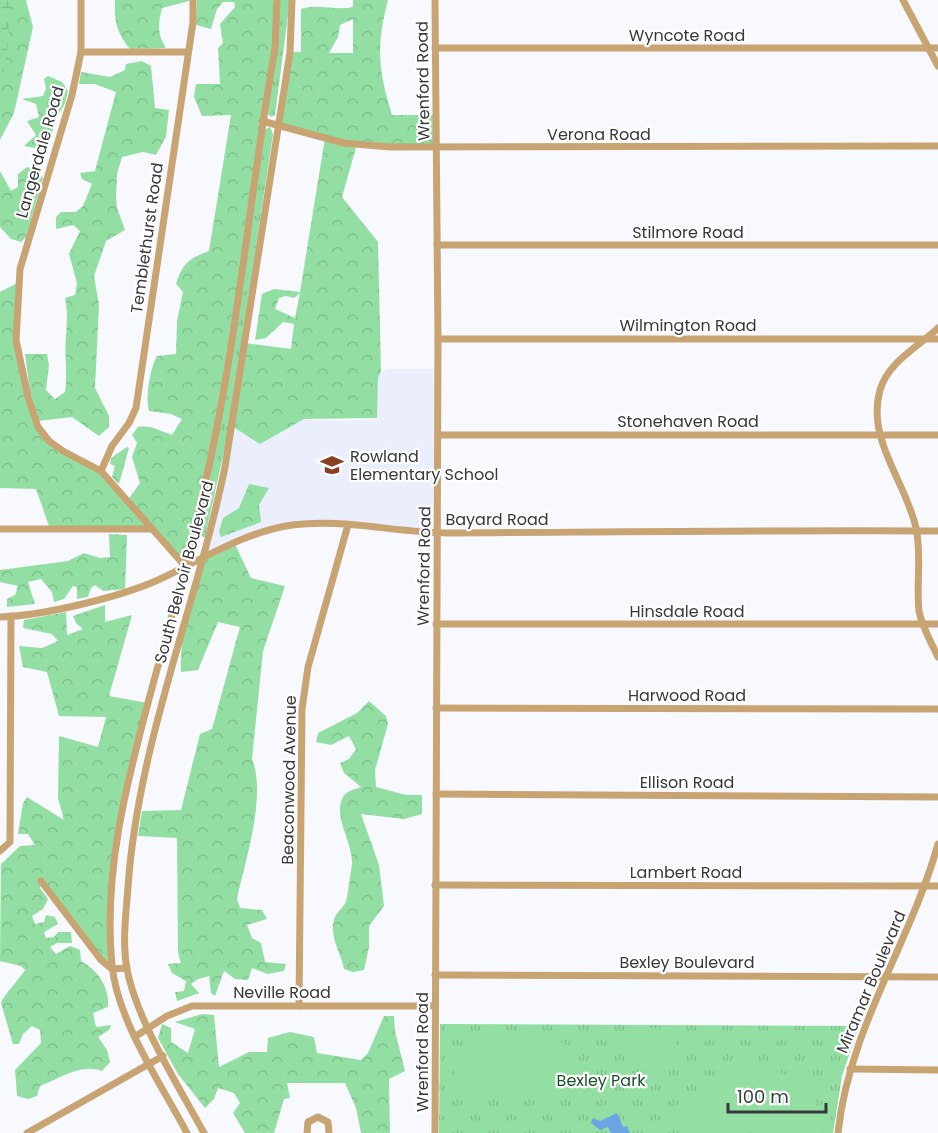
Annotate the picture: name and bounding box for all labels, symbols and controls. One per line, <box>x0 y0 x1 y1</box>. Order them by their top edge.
street label: Wrenford Road <box>410 21 436 141</box>
street label: Wyncote Road <box>629 24 745 47</box>
street label: Langerdale Road <box>10 83 70 221</box>
street label: Verona Road <box>547 123 651 146</box>
street label: Temblethurst Road <box>125 161 169 315</box>
street label: Stilmore Road <box>632 221 744 244</box>
street label: Wilmington Road <box>619 314 757 337</box>
street label: Stonehaven Road <box>617 410 759 433</box>
place label: Rowland Elementary School <box>350 445 498 486</box>
school or university icon: Rowland Elementary School <box>319 452 345 478</box>
street label: South Belvoir Boulevard <box>149 478 219 666</box>
street label: Wrenford Road <box>411 506 437 626</box>
street label: Bayard Road <box>445 508 549 531</box>
street label: Hinsdale Road <box>630 600 744 623</box>
street label: Harwood Road <box>628 684 746 707</box>
street label: Beaconwood Avenue <box>276 695 302 865</box>
street label: Ellison Road <box>640 771 734 794</box>
street label: Lambert Road <box>630 861 742 884</box>
street label: Miramar Boulevard <box>831 907 911 1057</box>
street label: Bexley Boulevard <box>619 951 755 974</box>
street label: Neville Road <box>233 981 331 1004</box>
street label: Wrenford Road <box>411 992 434 1112</box>
park label: Bexley Park <box>557 1069 646 1092</box>
scale bar <box>728 1076 826 1114</box>
text: 100 m <box>737 1084 789 1109</box>

